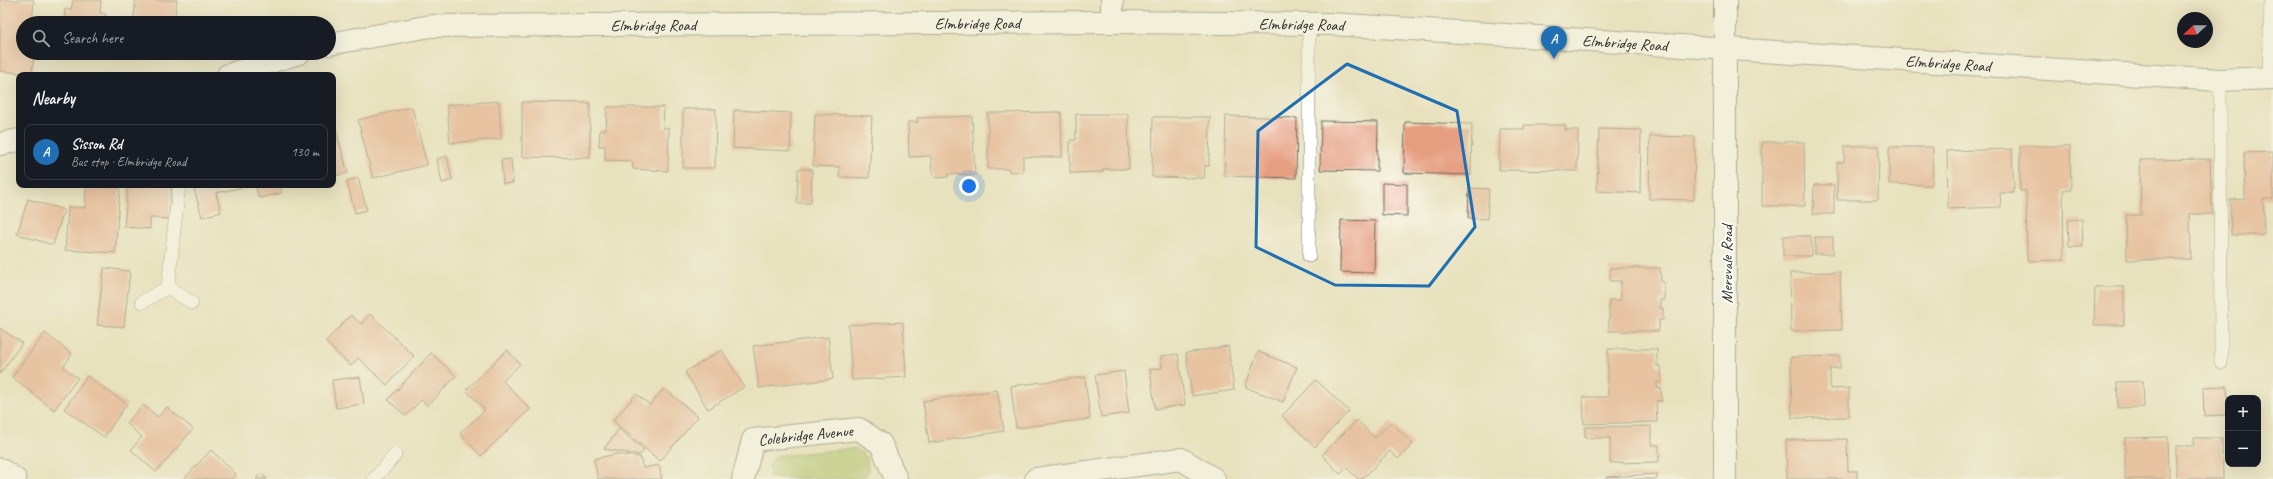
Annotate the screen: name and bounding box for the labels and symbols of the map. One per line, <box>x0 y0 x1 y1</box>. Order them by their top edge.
north arrow <box>2177 12 2213 48</box>
street label: Elmbridge Road <box>935 14 1023 34</box>
street label: Elmbridge Road <box>1259 14 1347 36</box>
street label: Elmbridge Road <box>611 15 699 36</box>
pin: A <box>1541 26 1567 59</box>
street label: Elmbridge Road <box>1582 31 1671 56</box>
street label: Elmbridge Road <box>1905 51 1994 77</box>
your location <box>959 176 979 196</box>
street label: Merevale Road <box>1717 222 1737 303</box>
street label: Colebridge Avenue <box>757 421 856 450</box>

